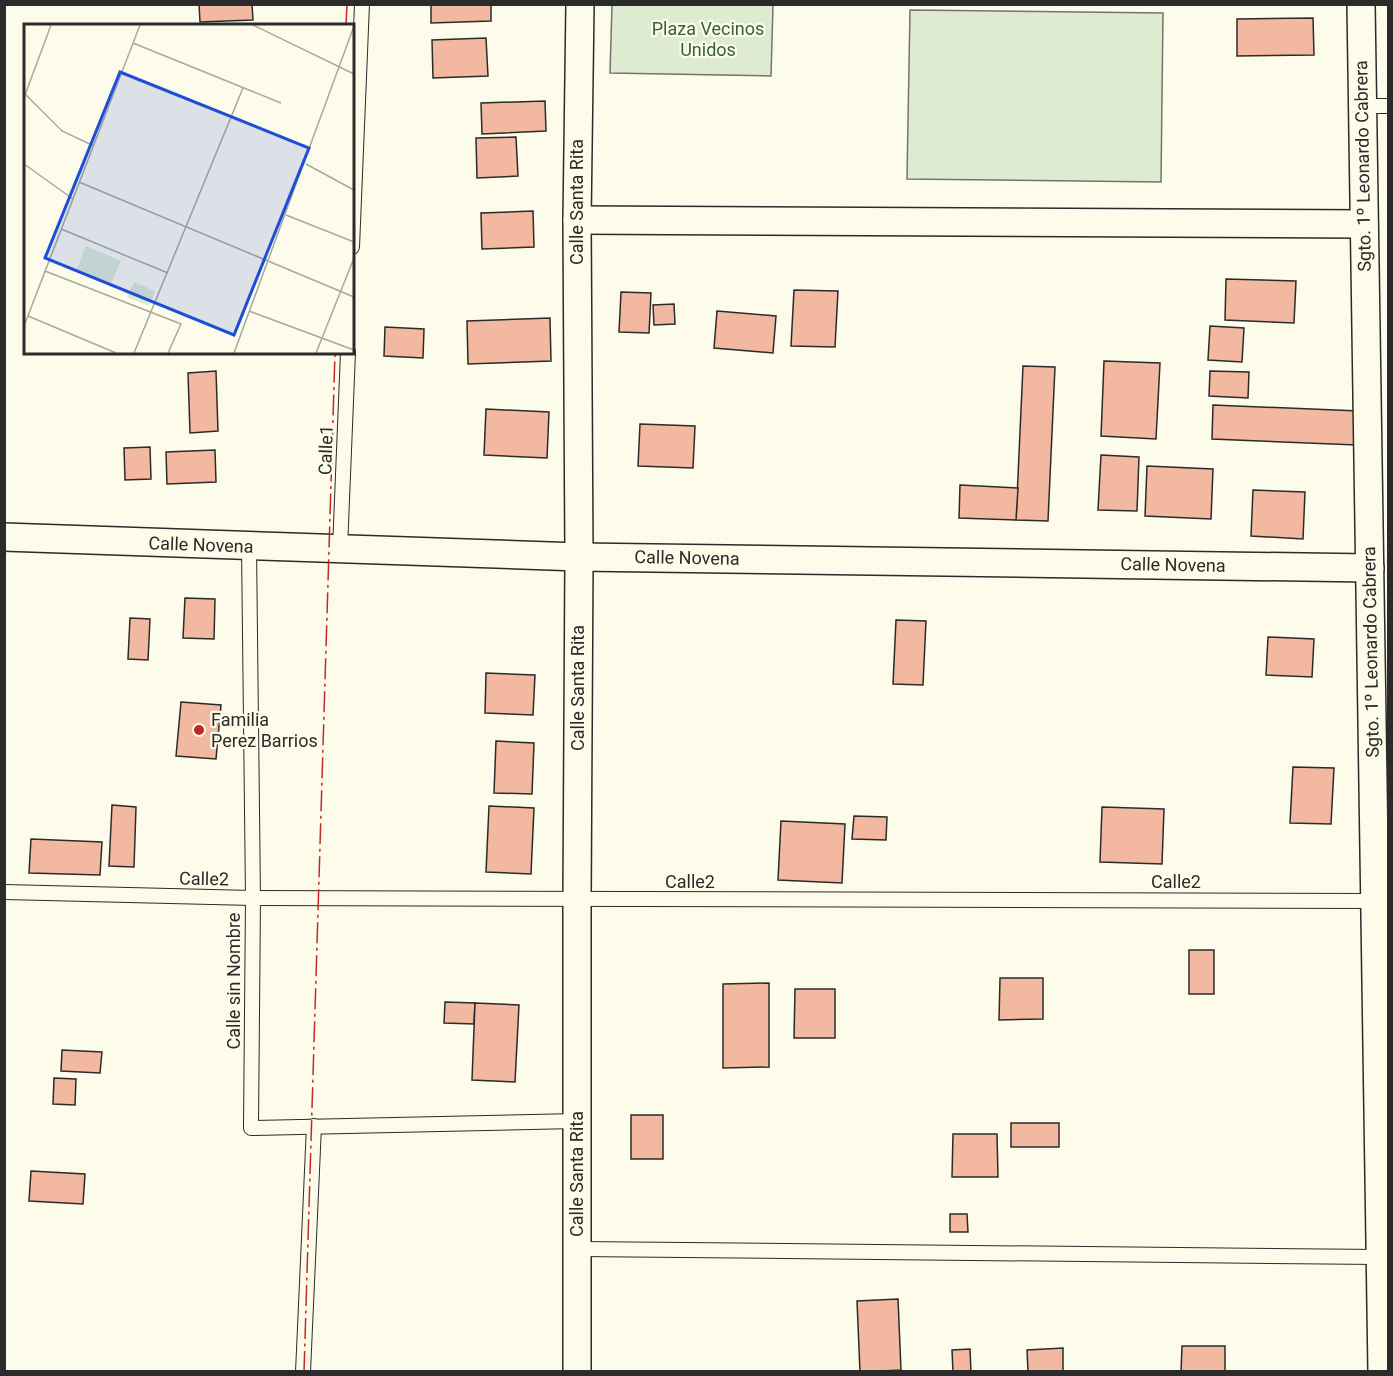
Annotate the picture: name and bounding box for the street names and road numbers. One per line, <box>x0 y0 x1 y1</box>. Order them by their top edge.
street label: Sgto. 1º Leonardo Cabrera <box>1350 60 1375 272</box>
street label: Calle Santa Rita <box>566 139 587 265</box>
street label: Calle1 <box>314 425 337 475</box>
street label: Calle Novena <box>148 532 254 557</box>
street label: Calle Novena <box>634 546 740 569</box>
street label: Sgto. 1º Leonardo Cabrera <box>1358 546 1383 758</box>
street label: Calle Novena <box>1120 553 1226 576</box>
street label: Calle Santa Rita <box>567 625 588 751</box>
street label: Calle2 <box>179 868 229 889</box>
street label: Calle2 <box>665 871 715 892</box>
street label: Calle2 <box>1151 871 1201 892</box>
street label: Calle sin Nombre <box>223 913 244 1049</box>
street label: Calle Santa Rita <box>566 1111 587 1237</box>

